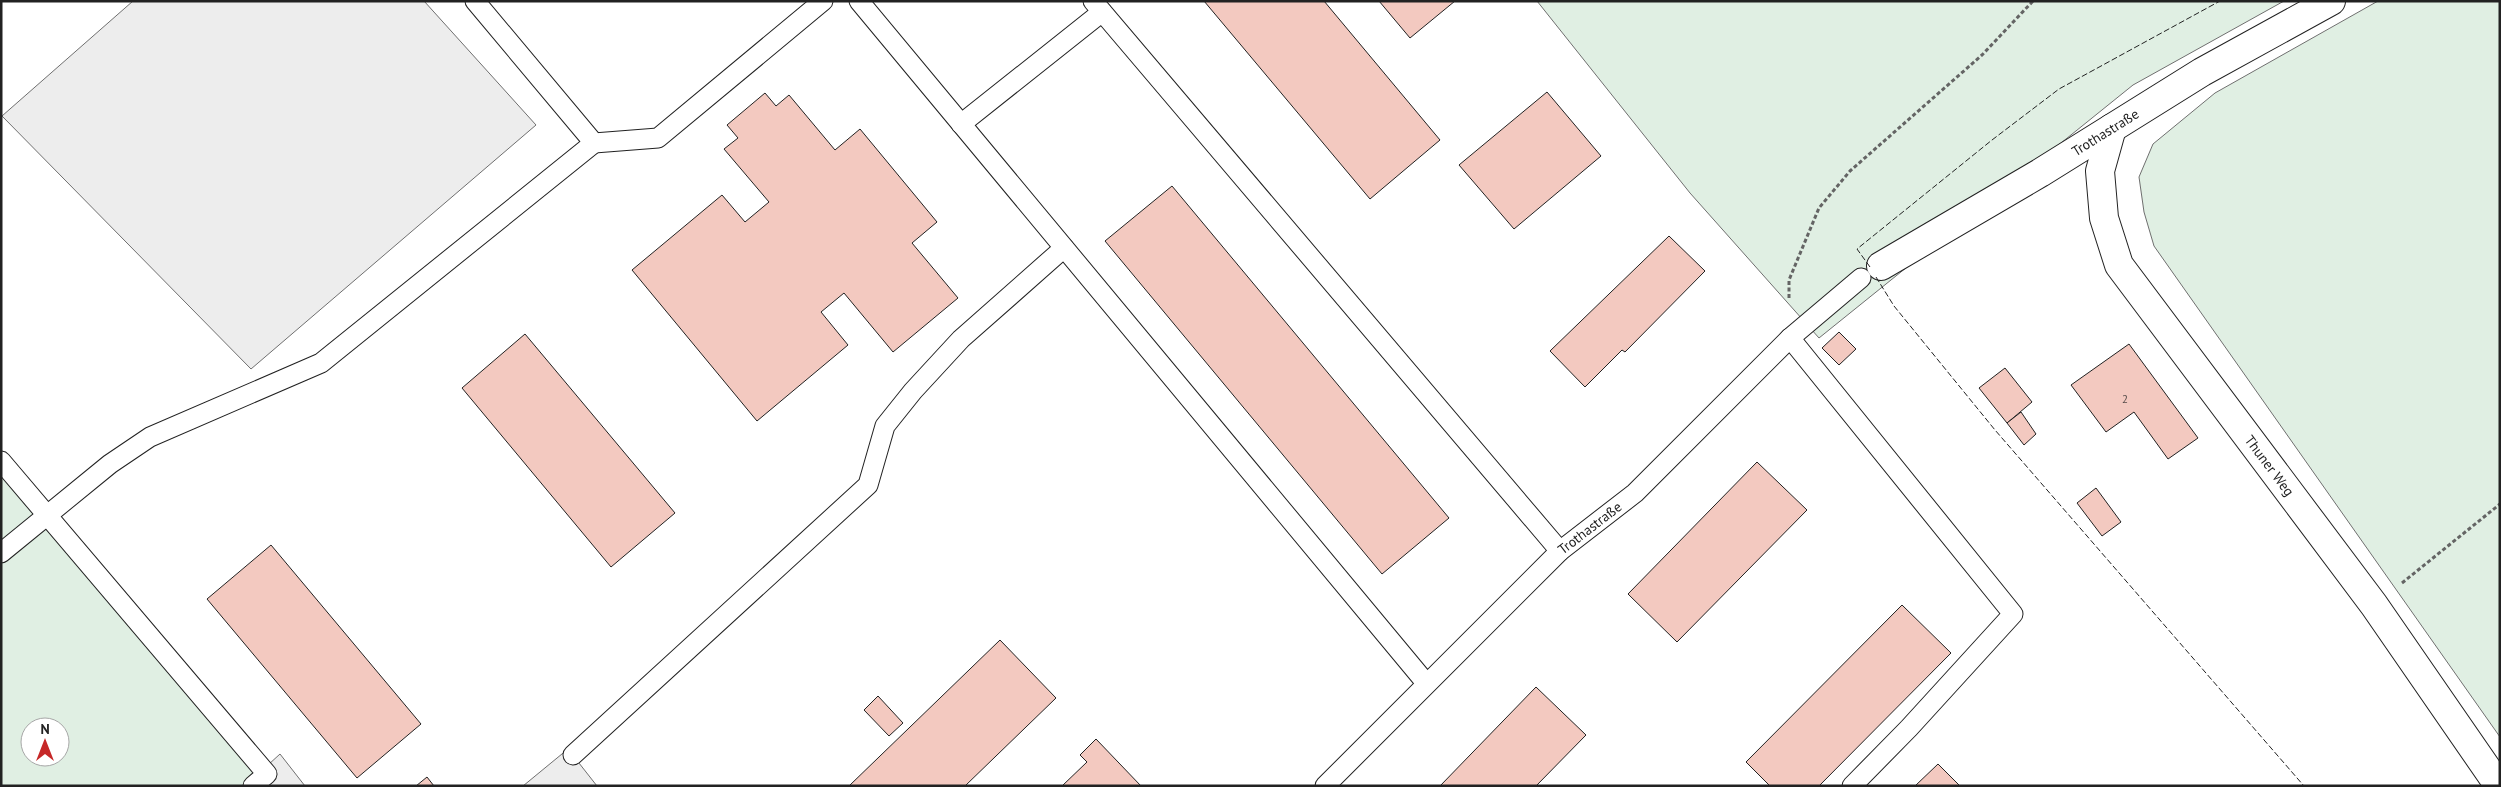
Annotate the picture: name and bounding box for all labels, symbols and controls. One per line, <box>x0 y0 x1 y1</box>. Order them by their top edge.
street label: Trothastraße <box>2068 105 2142 160</box>
house number: 2 <box>2122 392 2128 406</box>
street label: Thuner Weg <box>2241 432 2298 500</box>
street label: Trothastraße <box>1554 498 1625 558</box>
north arrow <box>20 717 70 767</box>
text: N <box>40 720 50 738</box>

